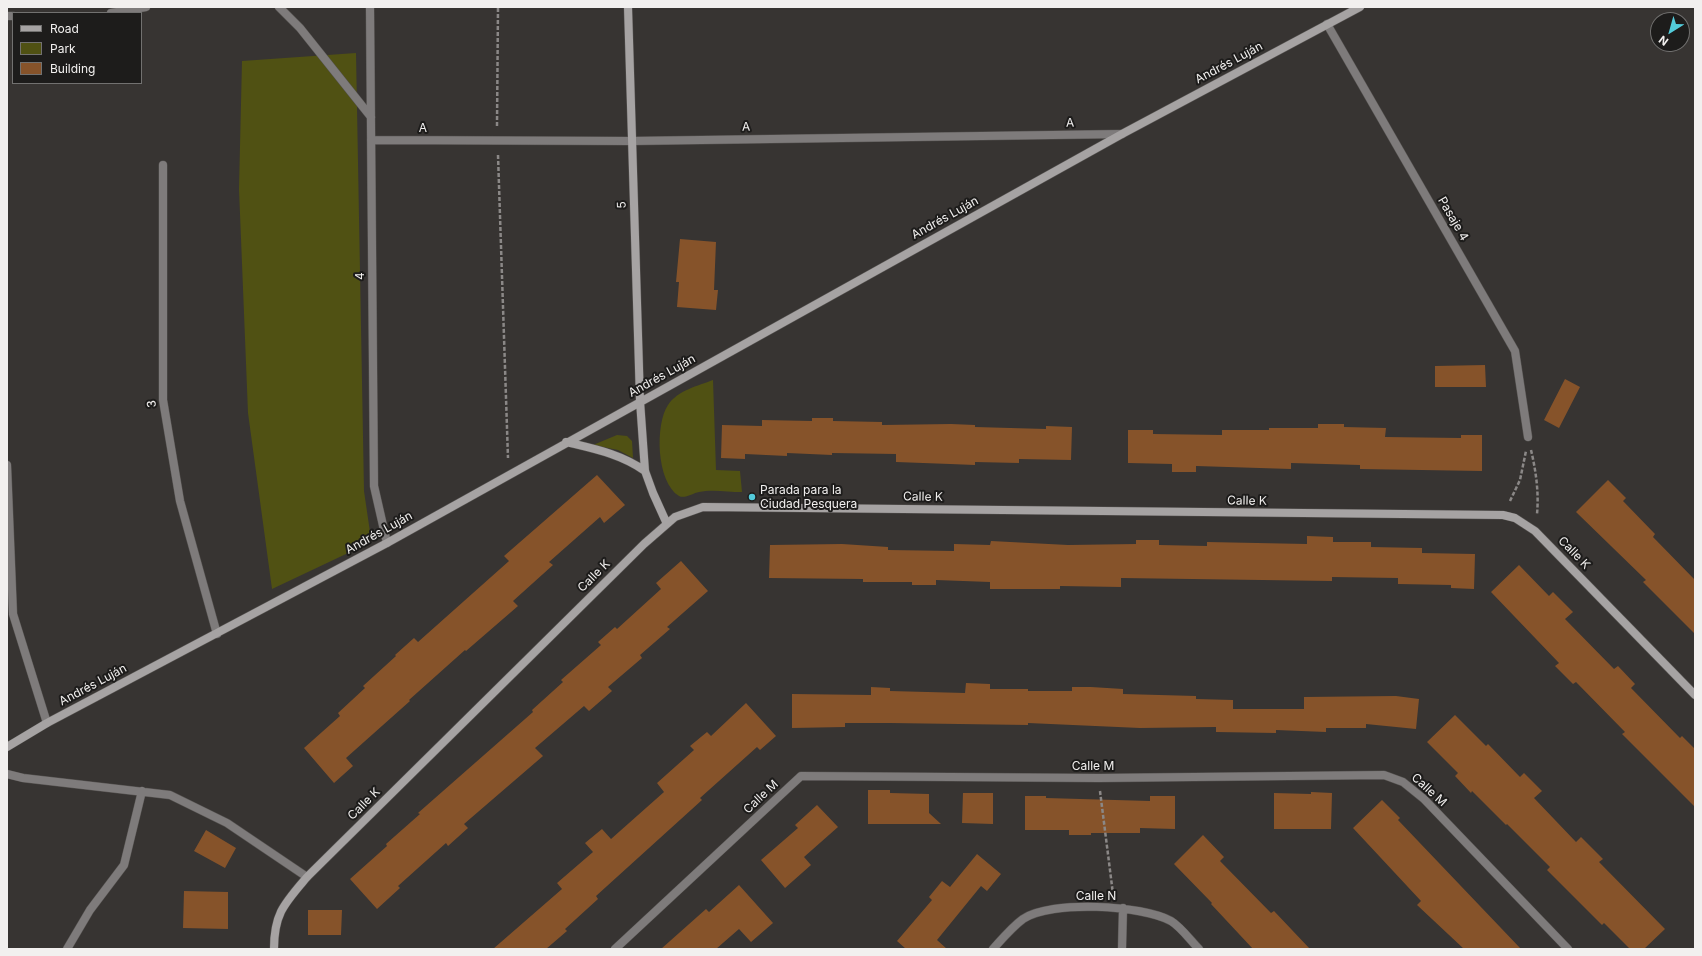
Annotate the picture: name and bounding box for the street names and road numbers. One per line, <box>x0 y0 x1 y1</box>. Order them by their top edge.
street label: Andrés Luján <box>1193 39 1265 87</box>
street label: A <box>1066 116 1074 130</box>
street label: A <box>742 120 750 134</box>
street label: A <box>419 121 427 135</box>
street label: Andrés Luján <box>909 194 981 242</box>
street label: Pasaje 4 <box>1435 194 1471 244</box>
street label: 5 <box>615 201 629 209</box>
street label: 4 <box>353 272 367 280</box>
street label: Andrés Luján <box>626 352 698 400</box>
street label: 3 <box>144 400 160 408</box>
street label: Calle K <box>903 489 943 505</box>
street label: Calle K <box>1227 493 1267 509</box>
street label: Andrés Luján <box>343 509 415 557</box>
street label: Calle K <box>1555 534 1593 572</box>
street label: Calle K <box>575 557 613 595</box>
street label: Andrés Luján <box>57 661 129 709</box>
street label: Calle M <box>1072 759 1114 773</box>
street label: Calle M <box>1408 770 1450 810</box>
street label: Calle M <box>741 777 781 817</box>
street label: Calle K <box>345 785 383 823</box>
street label: Calle N <box>1076 889 1116 903</box>

